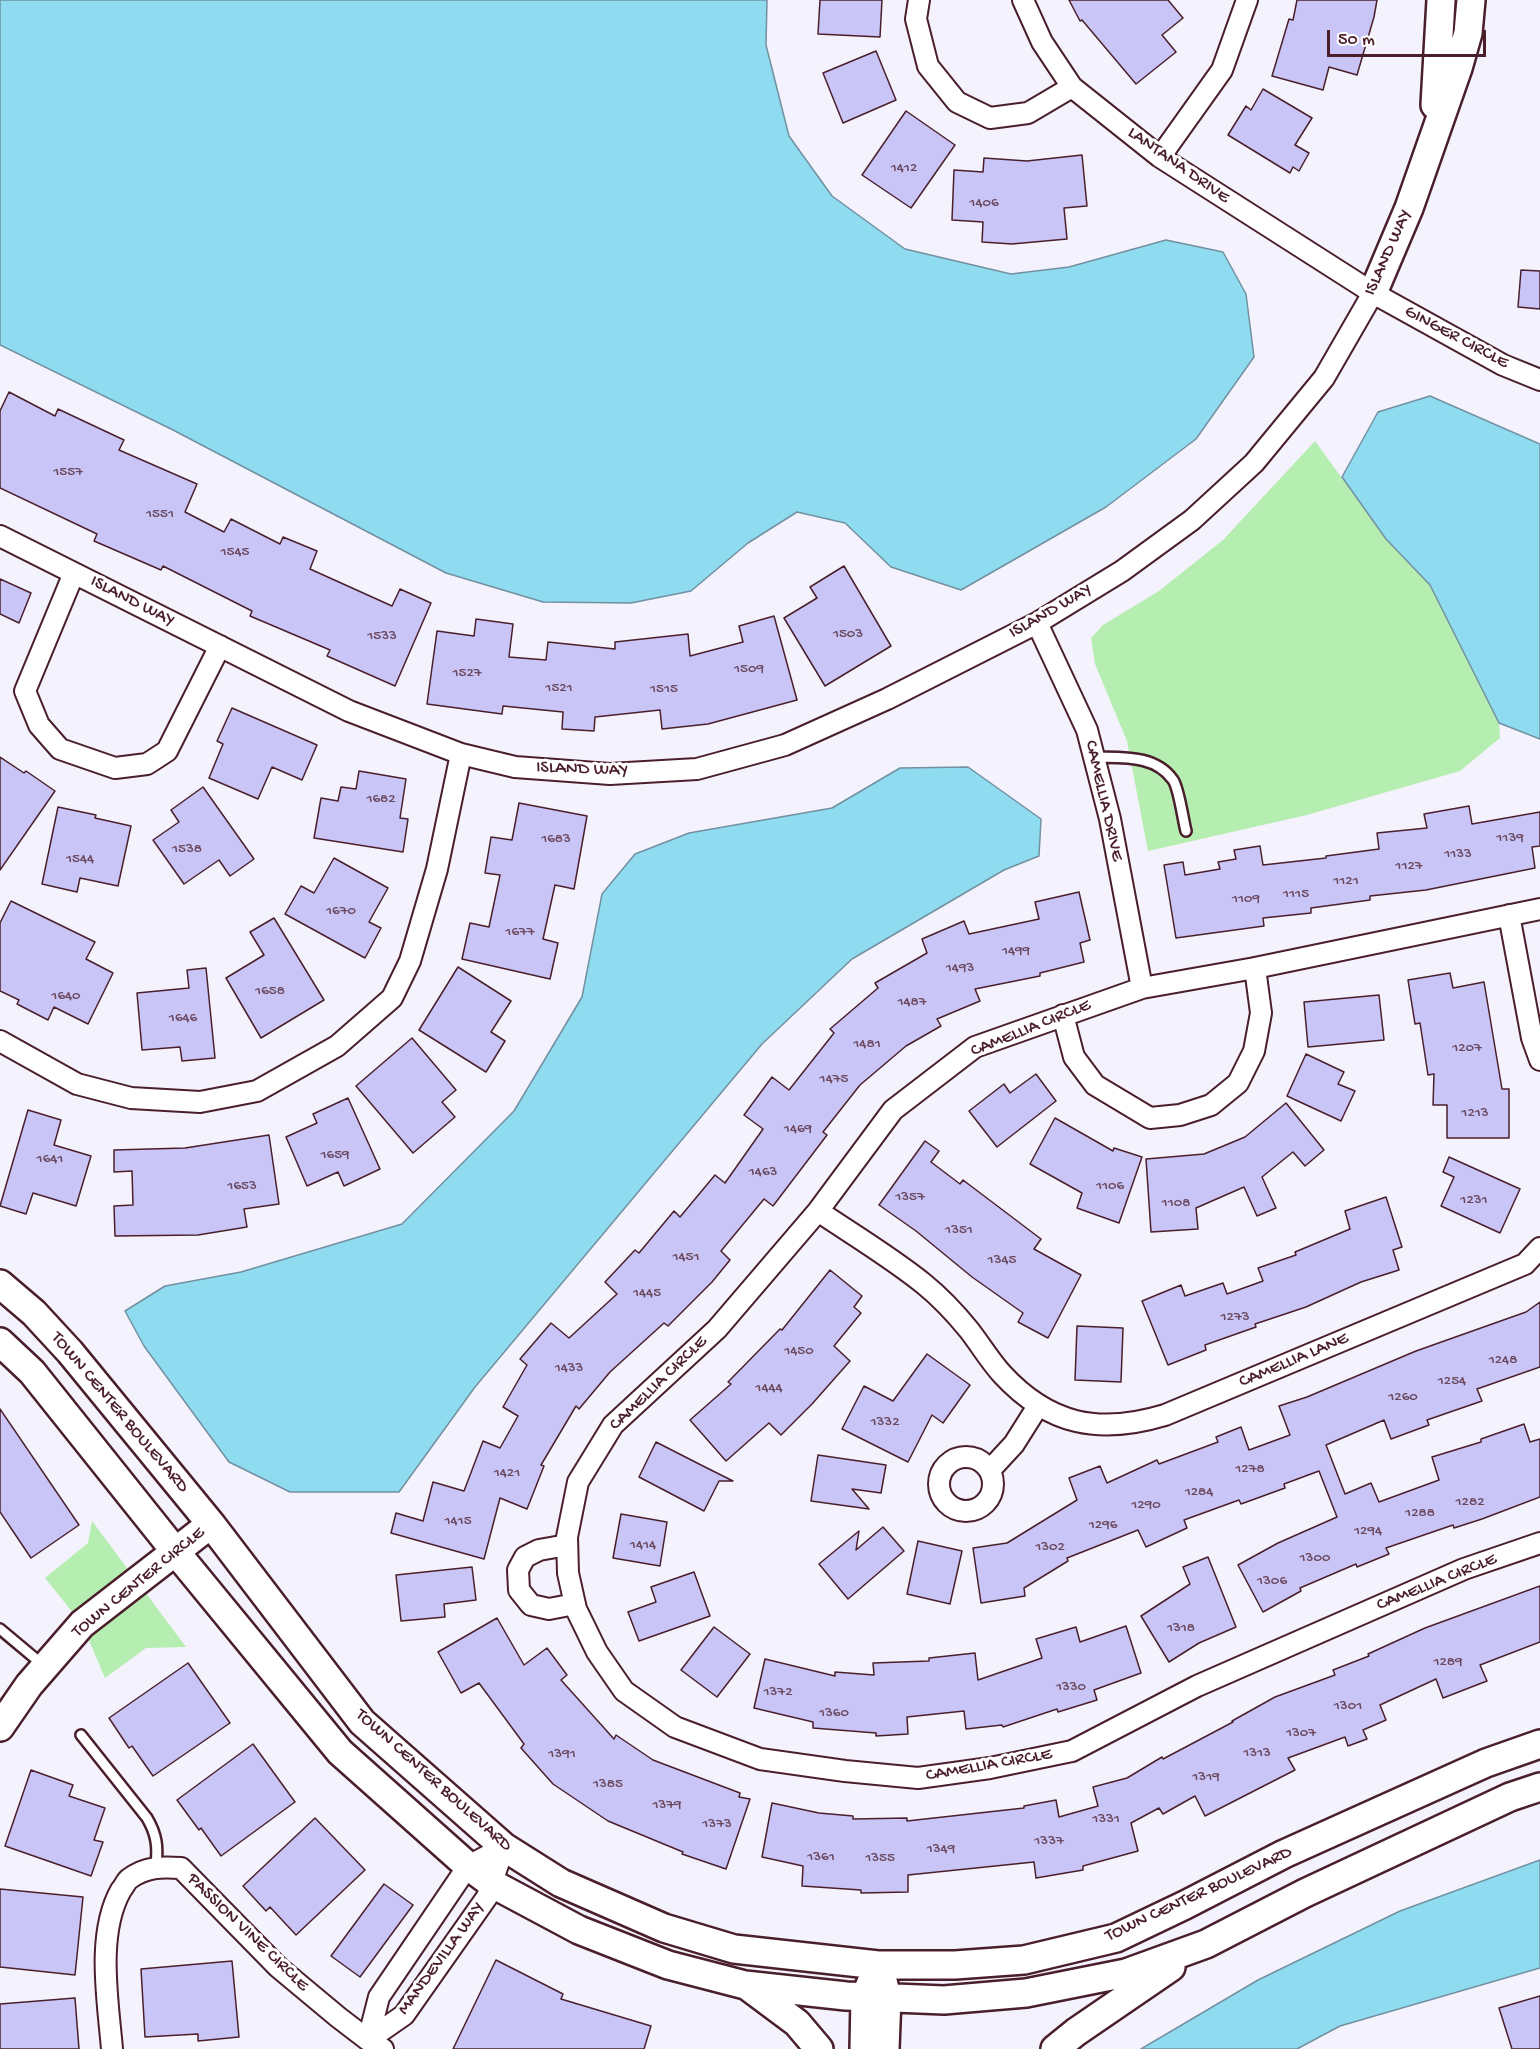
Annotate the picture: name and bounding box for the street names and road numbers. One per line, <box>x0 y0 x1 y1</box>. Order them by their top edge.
street label: LANTANA DRIVE <box>1123 123 1233 209</box>
street label: ISLAND WAY <box>1360 207 1418 299</box>
street label: GINGER CIRCLE <box>1400 302 1512 374</box>
street label: ISLAND WAY <box>86 572 178 632</box>
street label: ISLAND WAY <box>1006 580 1096 644</box>
street label: CAMELLIA DRIVE <box>1079 739 1127 863</box>
street label: ISLAND WAY <box>536 758 628 782</box>
street label: CAMELLIA CIRCLE <box>968 995 1094 1063</box>
street label: TOWN CENTER BOULEVARD <box>45 1328 193 1498</box>
street label: CAMELLIA LANE <box>1236 1328 1352 1394</box>
street label: CAMELLIA CIRCLE <box>606 1332 712 1436</box>
street label: TOWN CENTER CIRCLE <box>68 1523 210 1643</box>
street label: CAMELLIA CIRCLE <box>1374 1549 1500 1617</box>
street label: TOWN CENTER BOULEVARD <box>350 1705 516 1857</box>
street label: CAMELLIA CIRCLE <box>924 1744 1054 1788</box>
street label: TOWN CENTER BOULEVARD <box>1102 1842 1296 1948</box>
street label: PASSION VINE CIRCLE <box>182 1869 312 1997</box>
street label: MANDEVILLA WAY <box>394 1898 490 2020</box>

